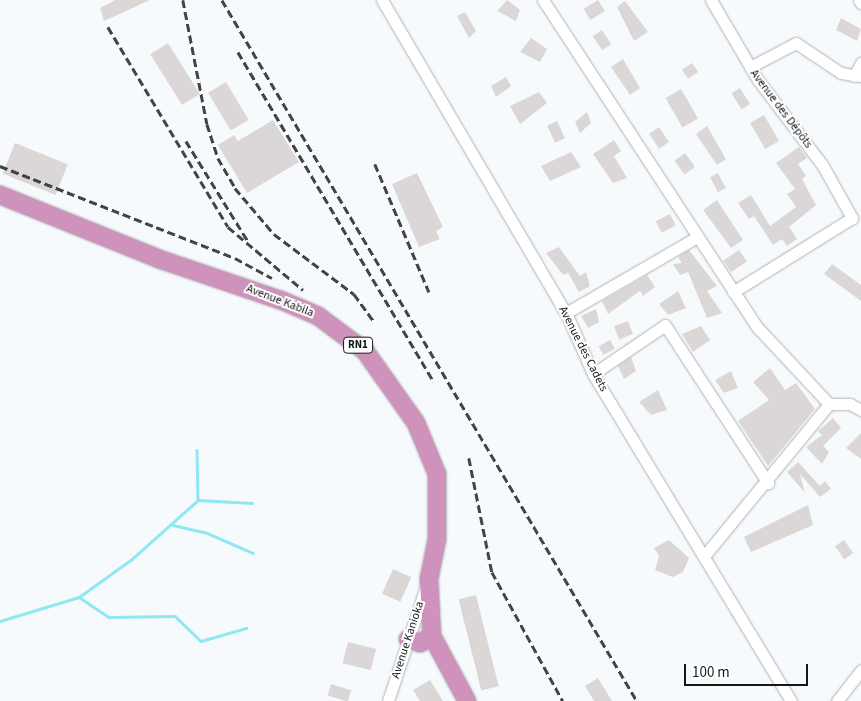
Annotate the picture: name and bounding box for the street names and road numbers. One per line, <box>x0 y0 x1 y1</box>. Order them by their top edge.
street label: Avenue des Dépôts <box>747 67 815 151</box>
street label: Avenue Kabila <box>244 282 316 320</box>
street label: Avenue des Cadets <box>555 304 611 394</box>
road number: RN1 <box>343 336 373 354</box>
street label: Avenue Kanioka <box>389 600 427 680</box>

